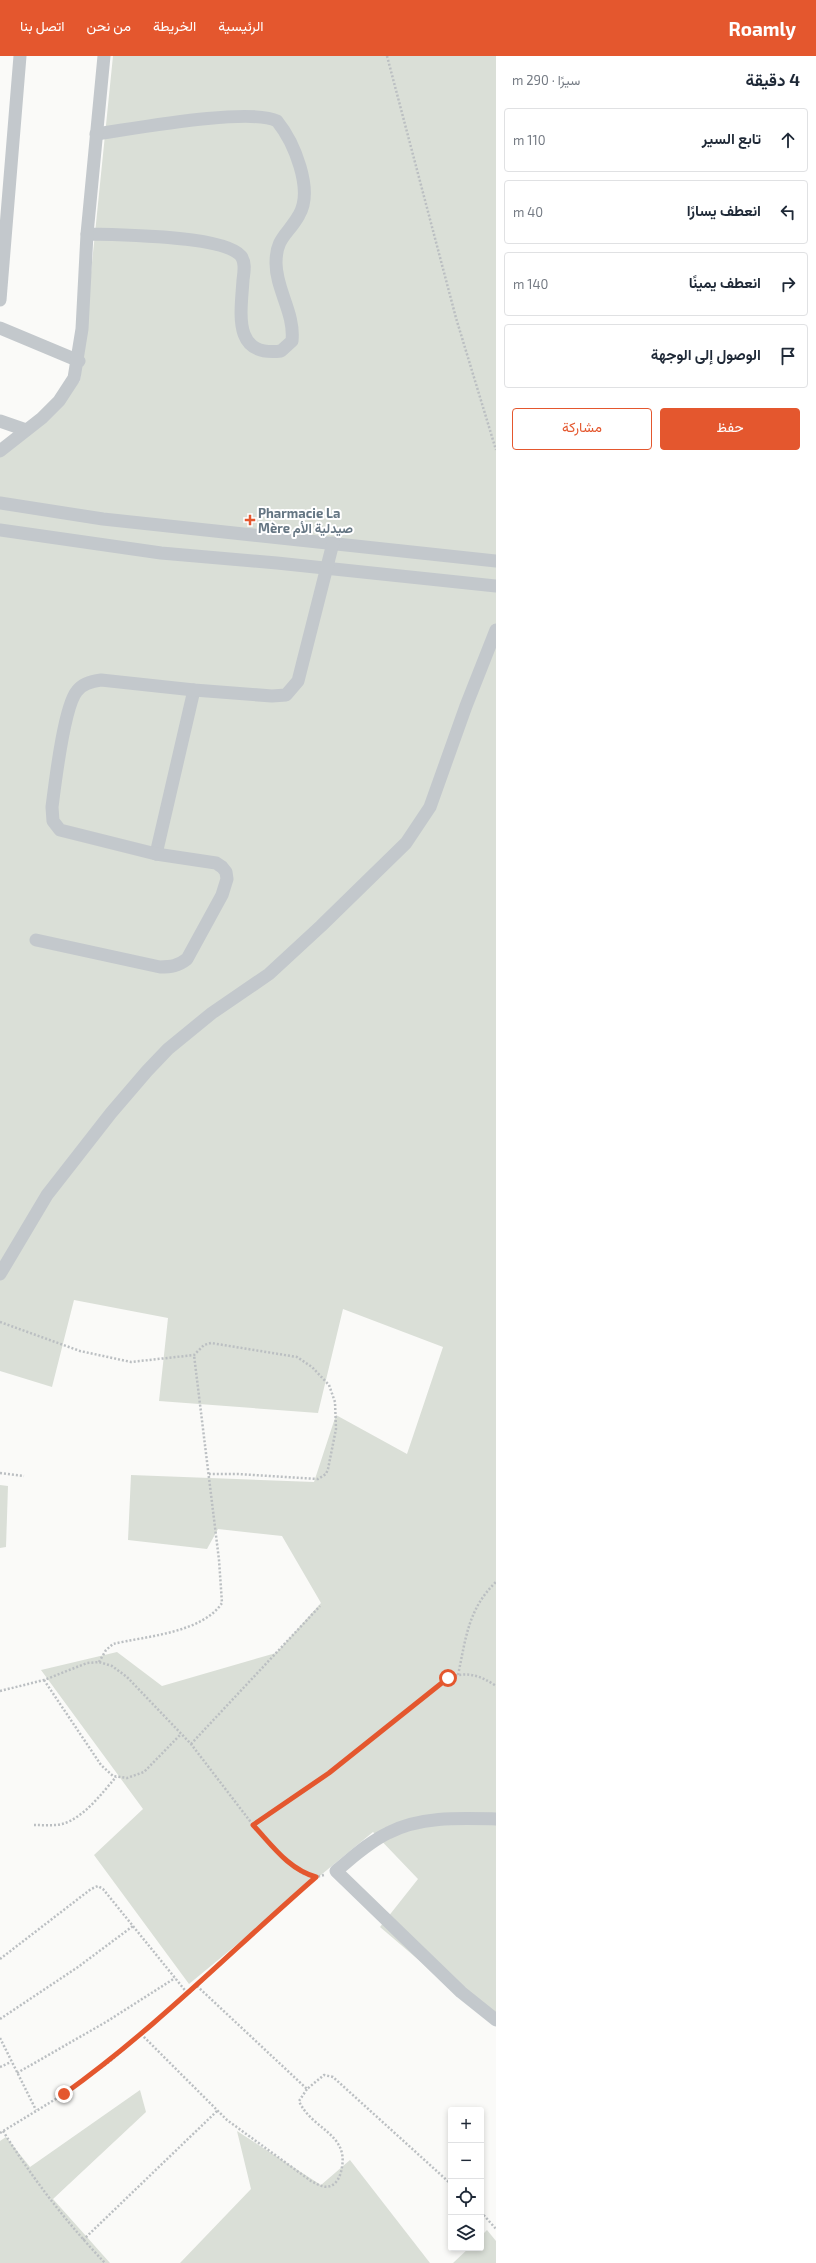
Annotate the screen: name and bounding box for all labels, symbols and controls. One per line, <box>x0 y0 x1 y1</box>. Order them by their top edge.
text: اتصل بنا <box>20 17 65 34</box>
text: من نحن <box>87 17 131 34</box>
text: الخريطة <box>153 17 196 34</box>
text: الرئيسية <box>218 17 264 34</box>
text: Roamly <box>729 17 796 40</box>
text: 4 دقيقة <box>745 69 800 89</box>
text: سيرًا · 290 m <box>512 72 580 88</box>
text: تابع السير <box>702 129 761 147</box>
icon: ahead <box>777 129 799 151</box>
text: 110 m <box>513 132 545 148</box>
text: انعطف يسارًا <box>687 201 761 219</box>
icon: left <box>777 201 799 223</box>
text: 40 m <box>513 204 543 220</box>
text: انعطف يمينًا <box>689 273 761 291</box>
icon: right <box>777 273 799 295</box>
text: 140 m <box>513 276 548 292</box>
text: الوصول إلى الوجهة <box>651 345 761 363</box>
icon: arrive <box>777 345 799 367</box>
button: مشاركة <box>512 408 652 450</box>
button: حفظ <box>660 408 800 450</box>
place label: Pharmacie La Mère صيدلية الأم <box>258 505 353 537</box>
marker: Pharmacie La Mère صيدلية الأم <box>245 515 255 525</box>
route start <box>439 1669 457 1687</box>
route end <box>55 2085 73 2103</box>
map controls <box>448 2107 484 2251</box>
button: + <box>448 2107 484 2143</box>
button: − <box>448 2143 484 2179</box>
button: locate <box>448 2179 484 2215</box>
button: layers <box>448 2215 484 2251</box>

